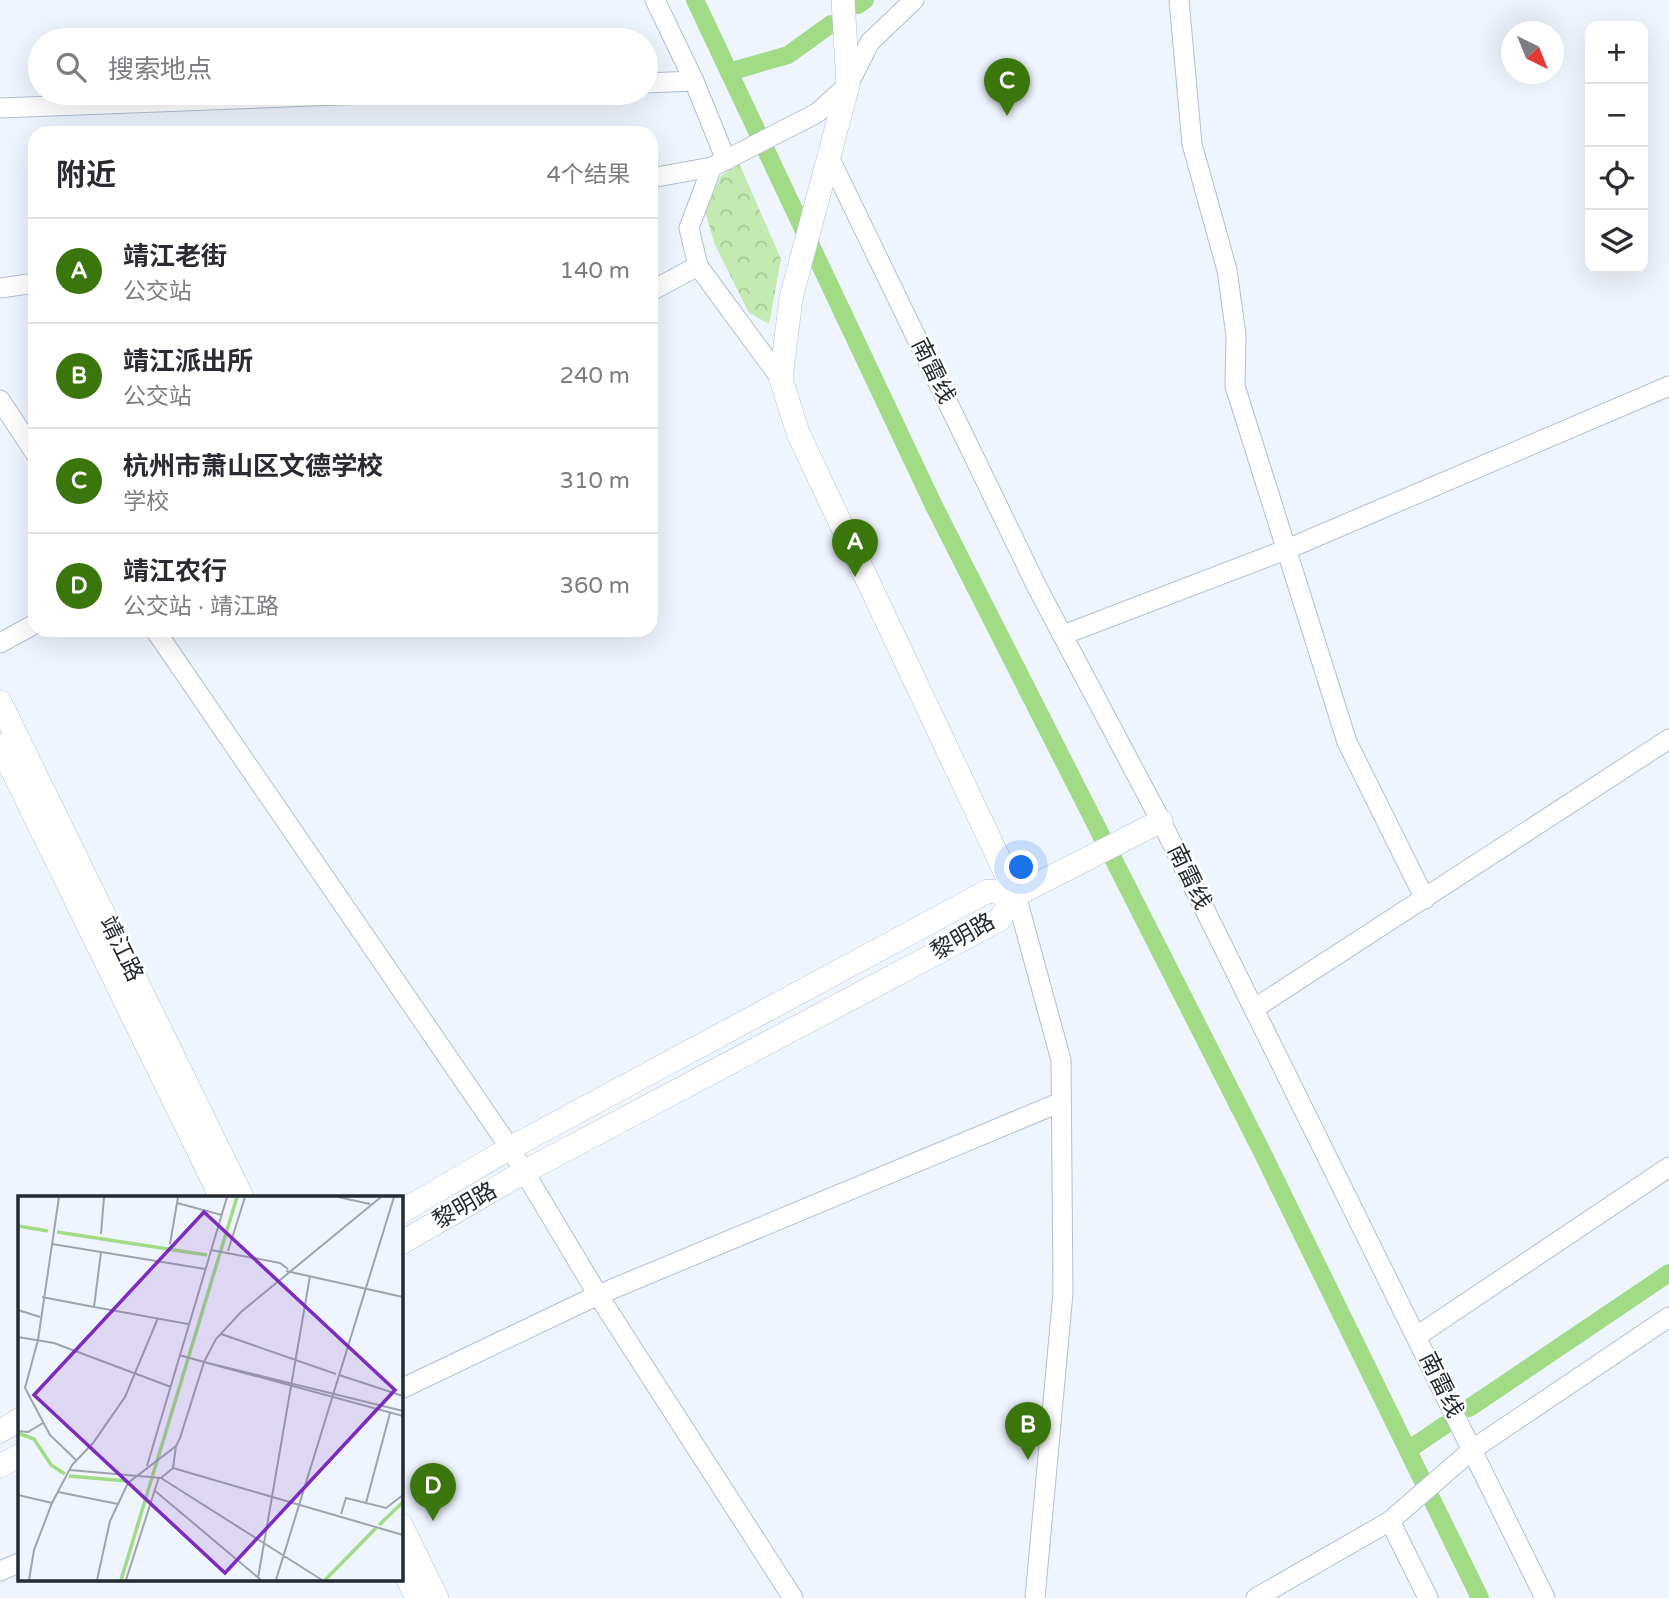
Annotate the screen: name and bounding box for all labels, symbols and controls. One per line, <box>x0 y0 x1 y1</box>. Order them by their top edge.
north arrow <box>1501 21 1564 84</box>
map controls <box>1585 21 1648 273</box>
button: + <box>1585 21 1648 84</box>
search box <box>28 28 658 105</box>
icon: search <box>52 48 90 86</box>
text: 搜索地点 <box>108 54 212 85</box>
pin: C <box>984 58 1030 116</box>
button: − <box>1585 84 1648 147</box>
button: locate <box>1585 147 1648 210</box>
text: 附近 <box>56 157 116 194</box>
text: 4个结果 <box>547 161 630 189</box>
button: layers <box>1585 210 1648 273</box>
text: 靖江老街 <box>123 241 227 272</box>
text: A <box>70 257 88 285</box>
text: 140 m <box>560 257 630 285</box>
text: 公交站 <box>123 278 192 306</box>
street label: 南雷线 <box>905 334 961 408</box>
text: 靖江派出所 <box>123 346 253 377</box>
text: B <box>71 362 87 390</box>
text: 240 m <box>560 362 630 390</box>
text: 公交站 <box>123 383 192 411</box>
text: 杭州市萧山区文德学校 <box>123 451 383 482</box>
text: C <box>71 467 87 495</box>
text: 310 m <box>560 467 630 495</box>
text: 学校 <box>123 488 169 516</box>
pin: A <box>832 519 878 577</box>
text: 靖江农行 <box>123 556 227 587</box>
text: D <box>70 572 88 600</box>
text: 360 m <box>560 572 630 600</box>
text: 公交站 · 靖江路 <box>123 593 279 621</box>
street label: 南雷线 <box>1161 840 1217 914</box>
your location <box>1004 850 1038 884</box>
street label: 黎明路 <box>926 908 1000 966</box>
street label: 靖江路 <box>93 912 149 986</box>
street label: 黎明路 <box>428 1177 502 1235</box>
inset map <box>18 1196 402 1580</box>
street label: 南雷线 <box>1413 1348 1469 1422</box>
pin: B <box>1005 1402 1051 1460</box>
pin: D <box>410 1463 456 1521</box>

